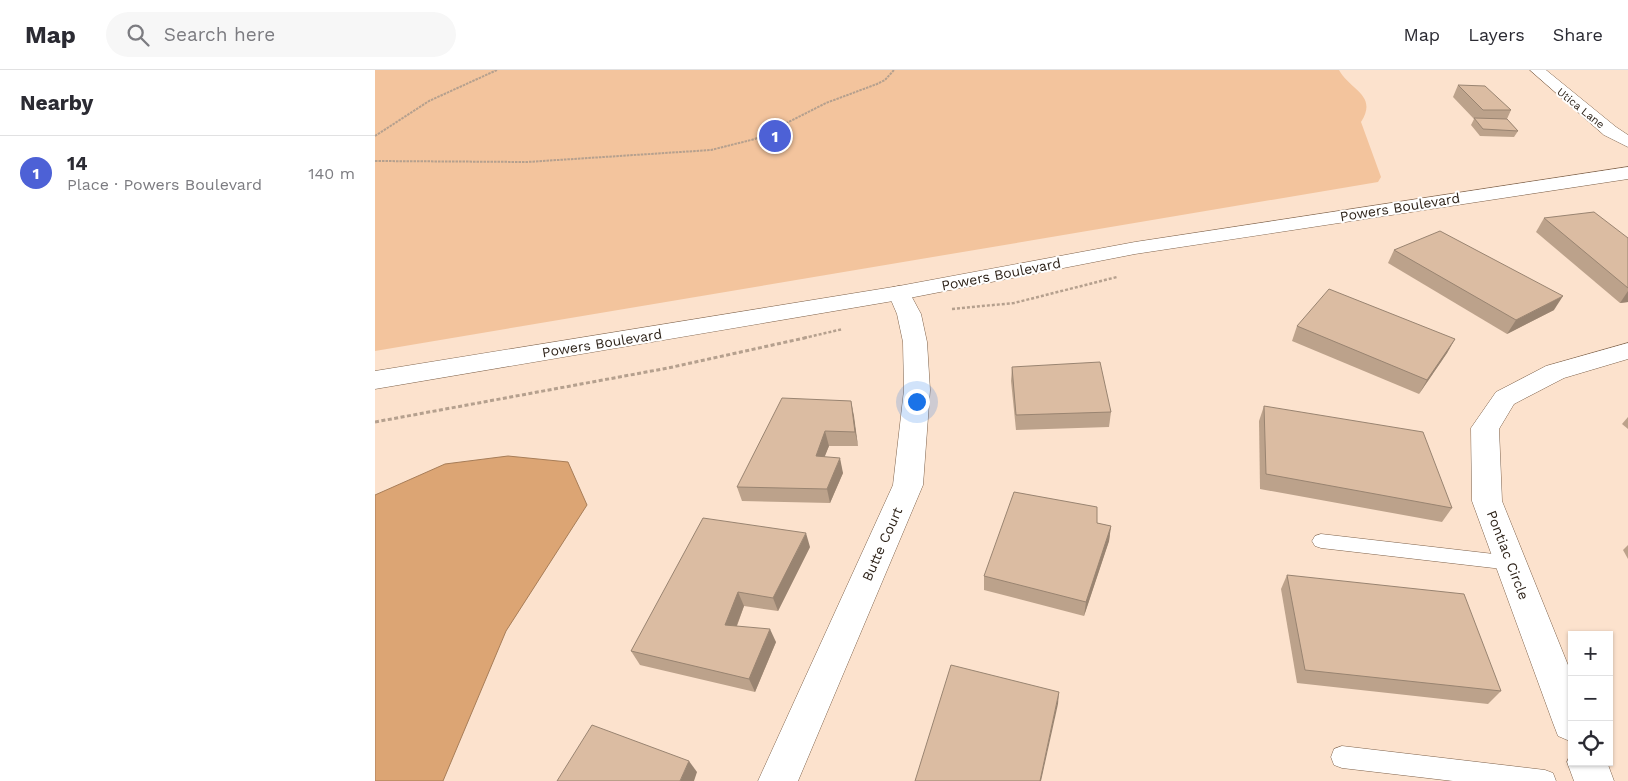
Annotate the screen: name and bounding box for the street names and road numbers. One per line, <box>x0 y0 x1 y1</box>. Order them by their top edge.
street label: Utica Lane <box>1554 85 1607 131</box>
street label: Powers Boulevard <box>1339 190 1461 224</box>
street label: Powers Boulevard <box>940 255 1062 293</box>
street label: Powers Boulevard <box>541 326 663 360</box>
street label: Butte Court <box>859 504 905 583</box>
street label: Pontiac Circle <box>1484 508 1532 602</box>

